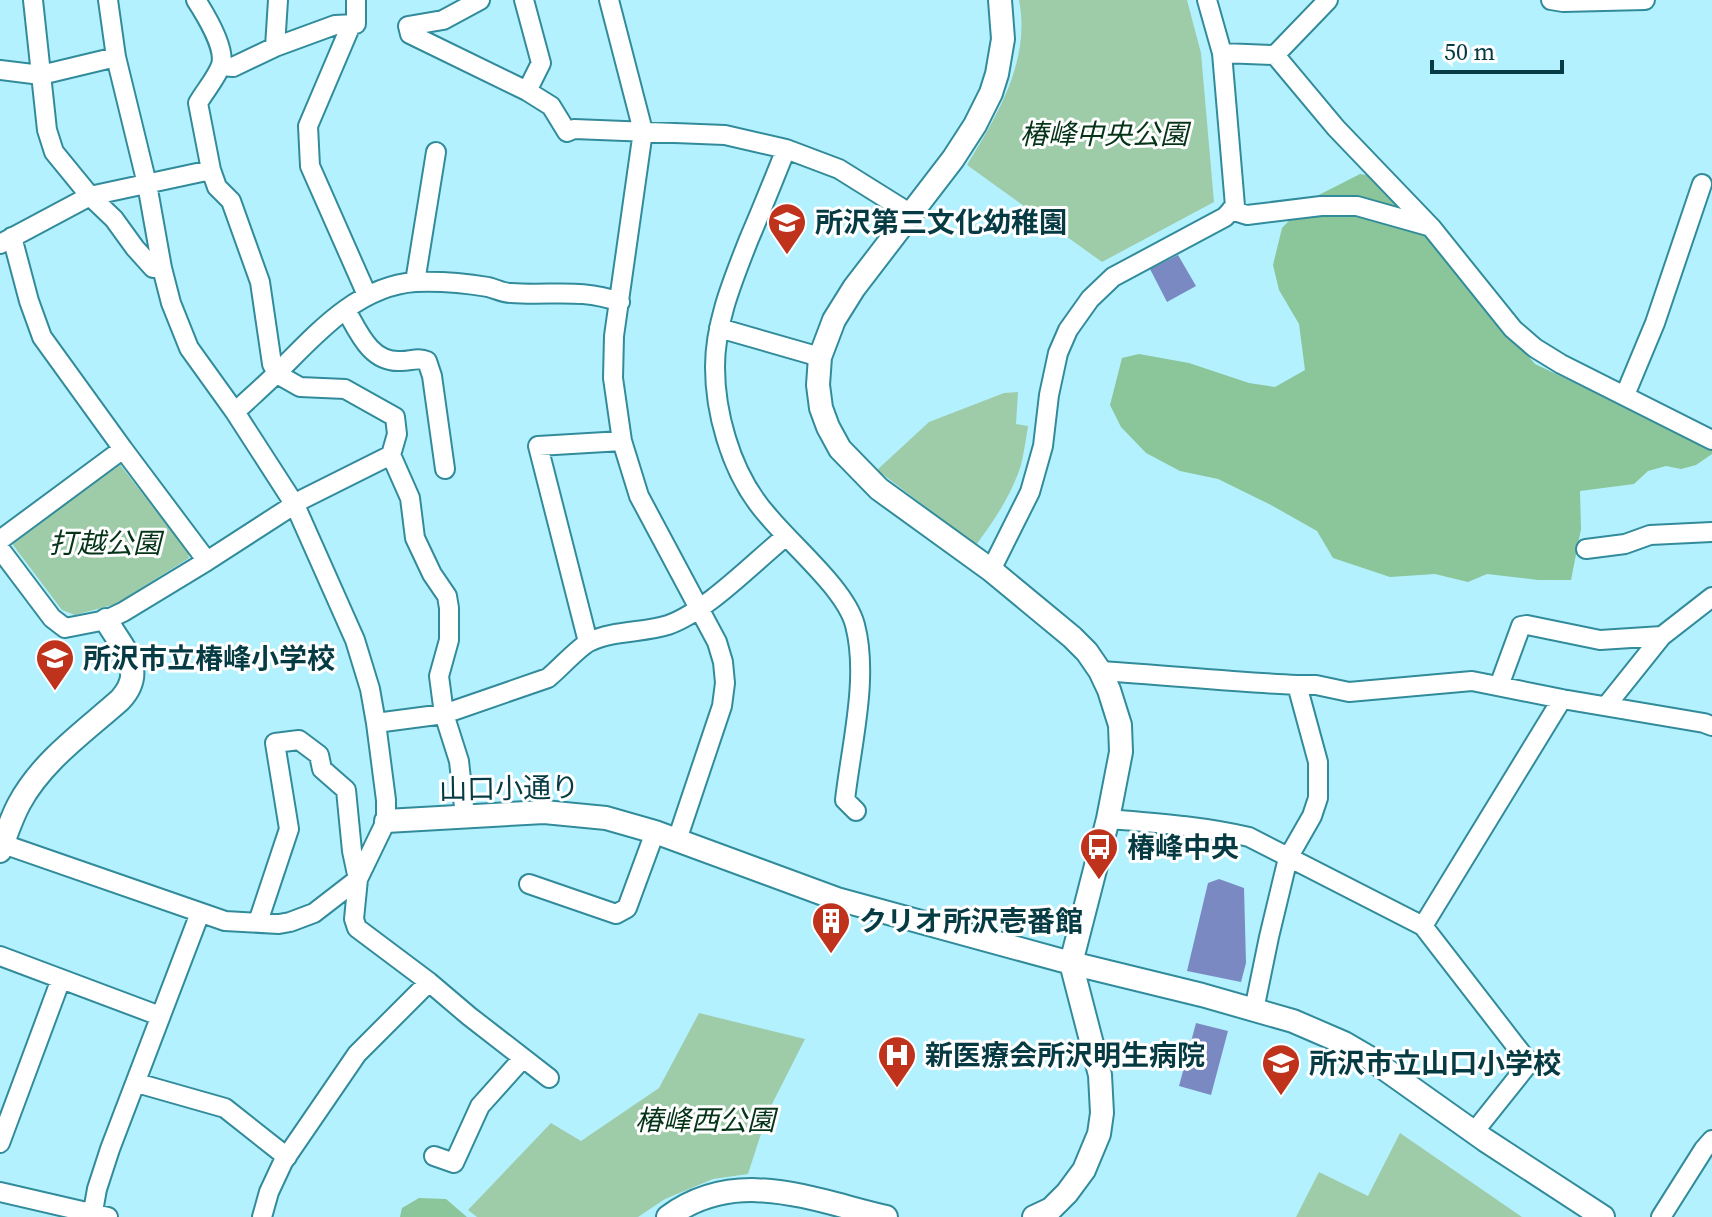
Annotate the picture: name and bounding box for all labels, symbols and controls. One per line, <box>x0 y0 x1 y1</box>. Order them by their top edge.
scale bar <box>1432 24 1562 74</box>
text: 50 m <box>1444 35 1495 68</box>
park label: 椿峰中央公園 <box>1020 115 1192 153</box>
school or university icon: 所沢第三文化幼稚園 <box>766 201 808 256</box>
place label: 所沢第三文化幼稚園 <box>815 203 1067 241</box>
park label: 打越公園 <box>49 524 165 562</box>
school or university icon: 所沢市立椿峰小学校 <box>34 637 76 692</box>
place label: 所沢市立椿峰小学校 <box>83 639 335 677</box>
street label: 山口小通り <box>439 768 579 808</box>
bus stop icon: 椿峰中央 <box>1078 826 1120 881</box>
place label: 椿峰中央 <box>1127 828 1239 866</box>
building icon: クリオ所沢壱番館 <box>810 900 852 955</box>
place label: クリオ所沢壱番館 <box>859 902 1083 940</box>
hospital icon: 新医療会所沢明生病院 <box>876 1034 918 1089</box>
place label: 新医療会所沢明生病院 <box>925 1036 1205 1074</box>
school or university icon: 所沢市立山口小学校 <box>1260 1042 1302 1097</box>
place label: 所沢市立山口小学校 <box>1309 1044 1561 1082</box>
park label: 椿峰西公園 <box>635 1101 779 1139</box>

